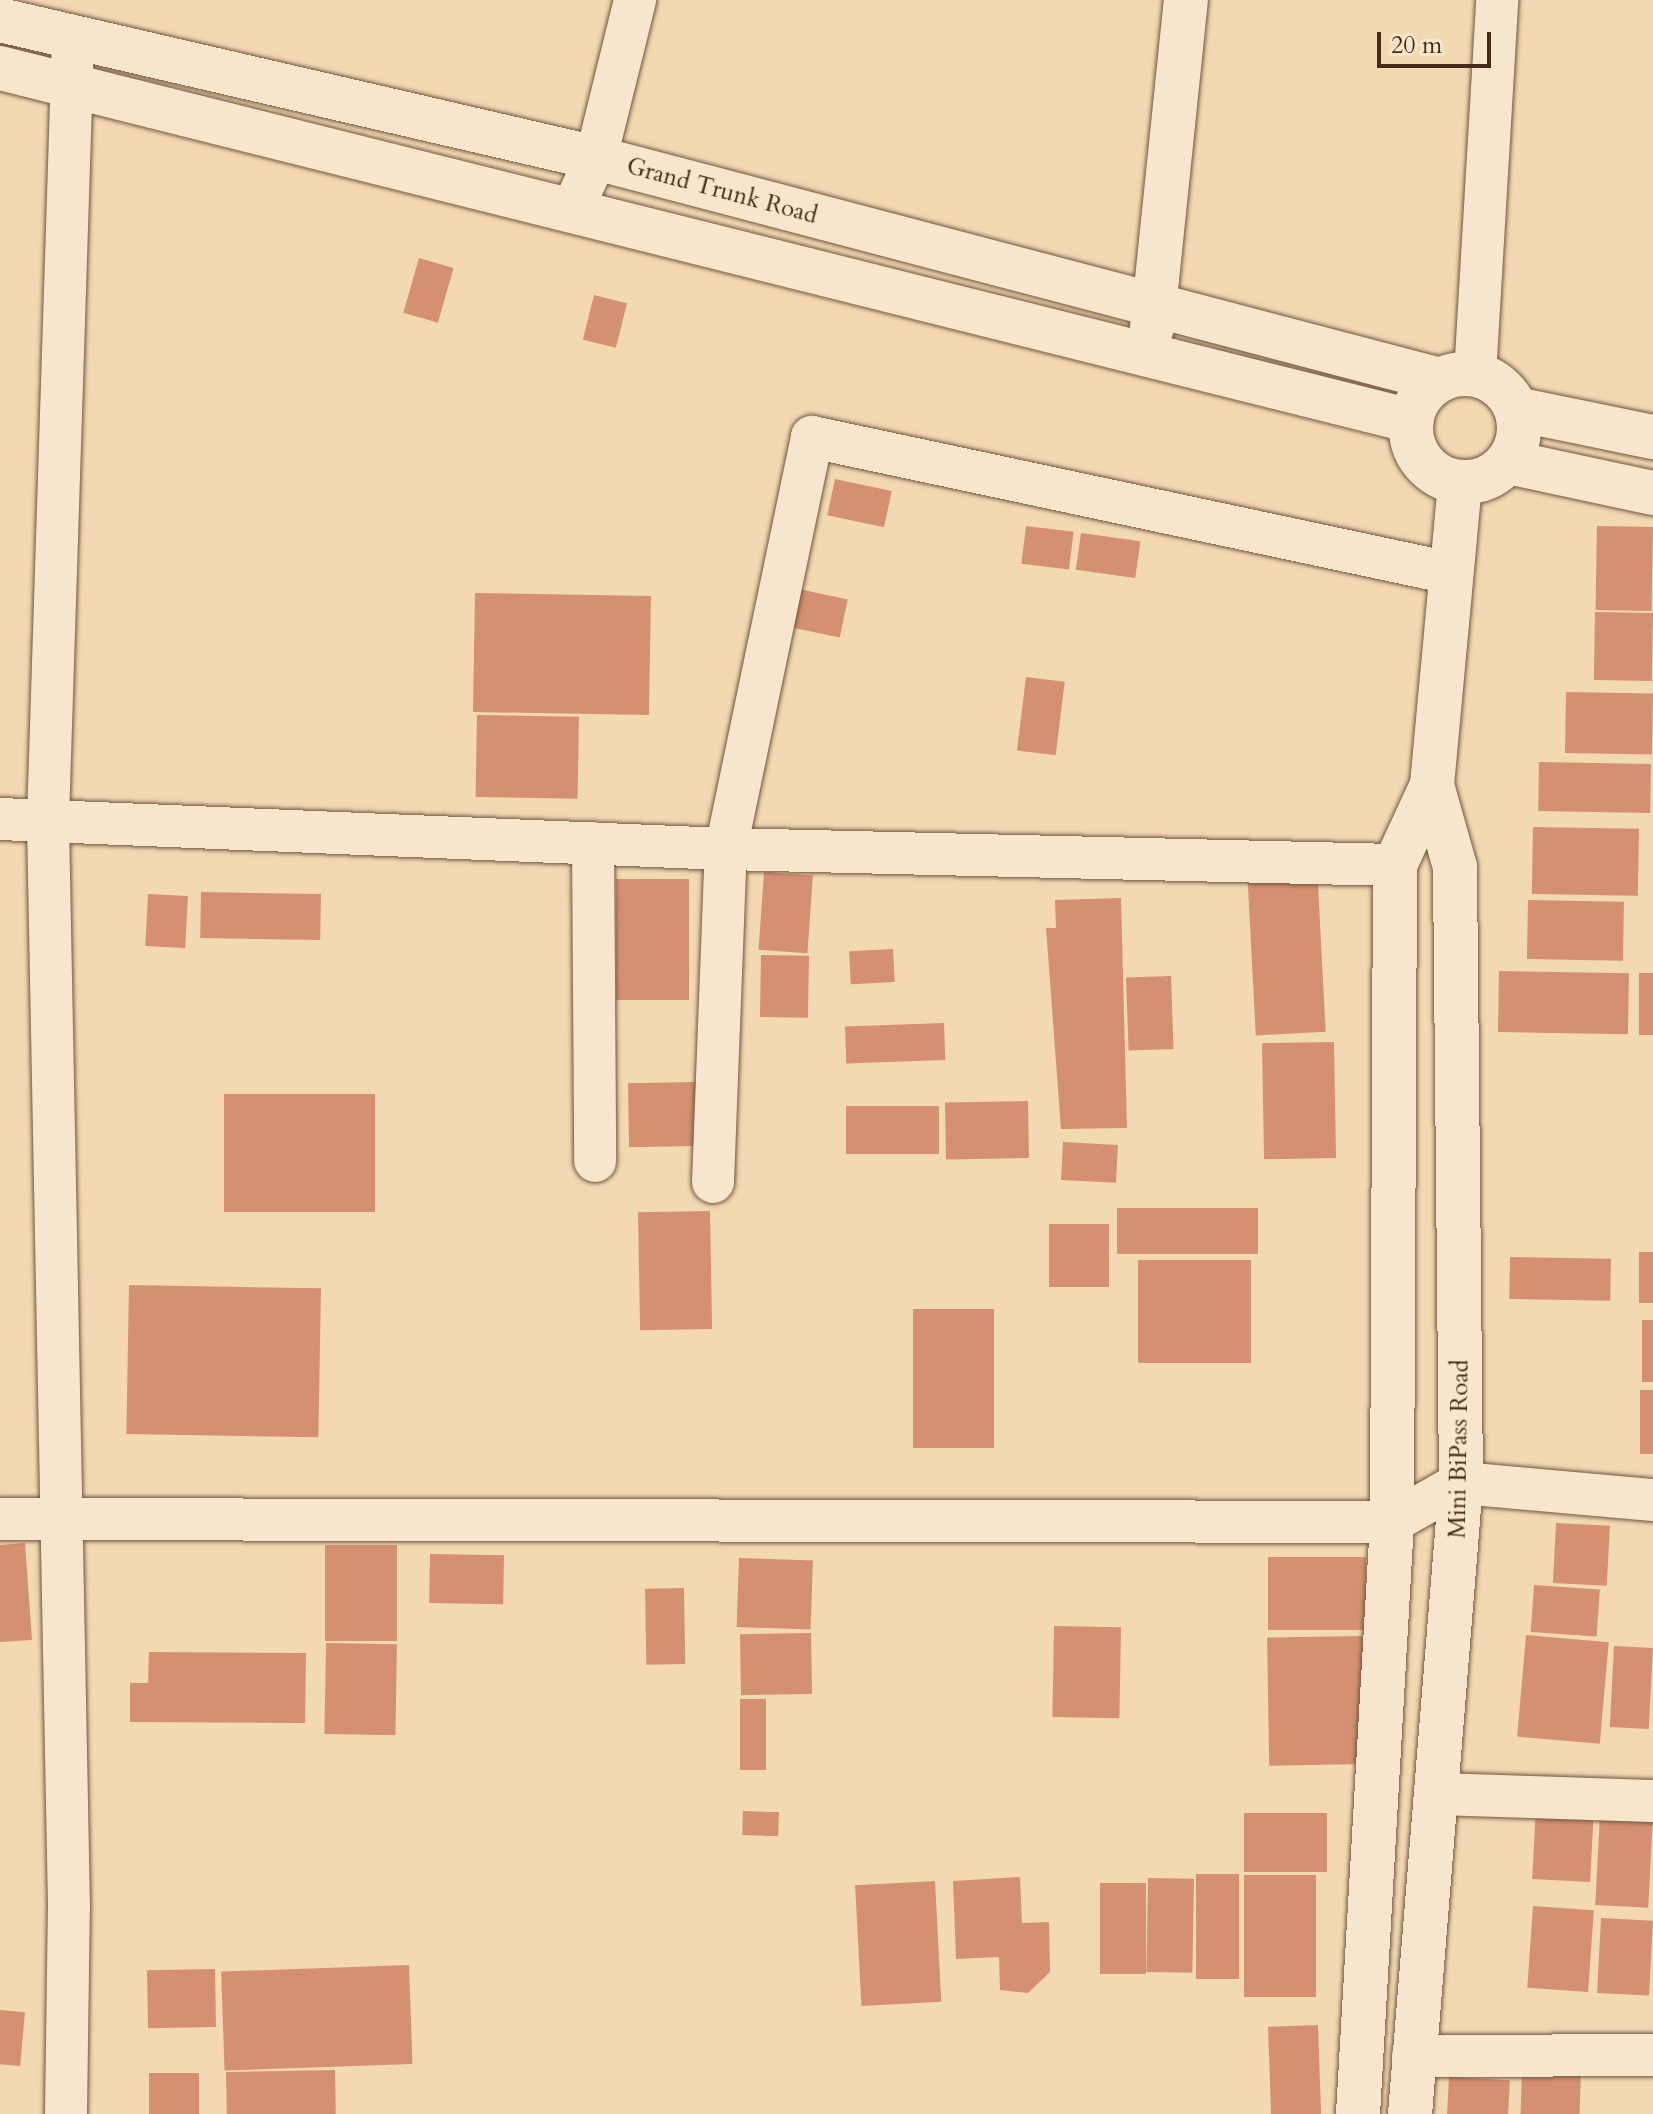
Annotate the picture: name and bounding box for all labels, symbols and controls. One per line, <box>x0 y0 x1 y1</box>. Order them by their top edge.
scale bar <box>1381 16 1495 66</box>
text: 20 m <box>1391 29 1442 62</box>
street label: Grand Trunk Road <box>624 152 820 230</box>
street label: Mini BiPass Road <box>1443 1359 1475 1539</box>

